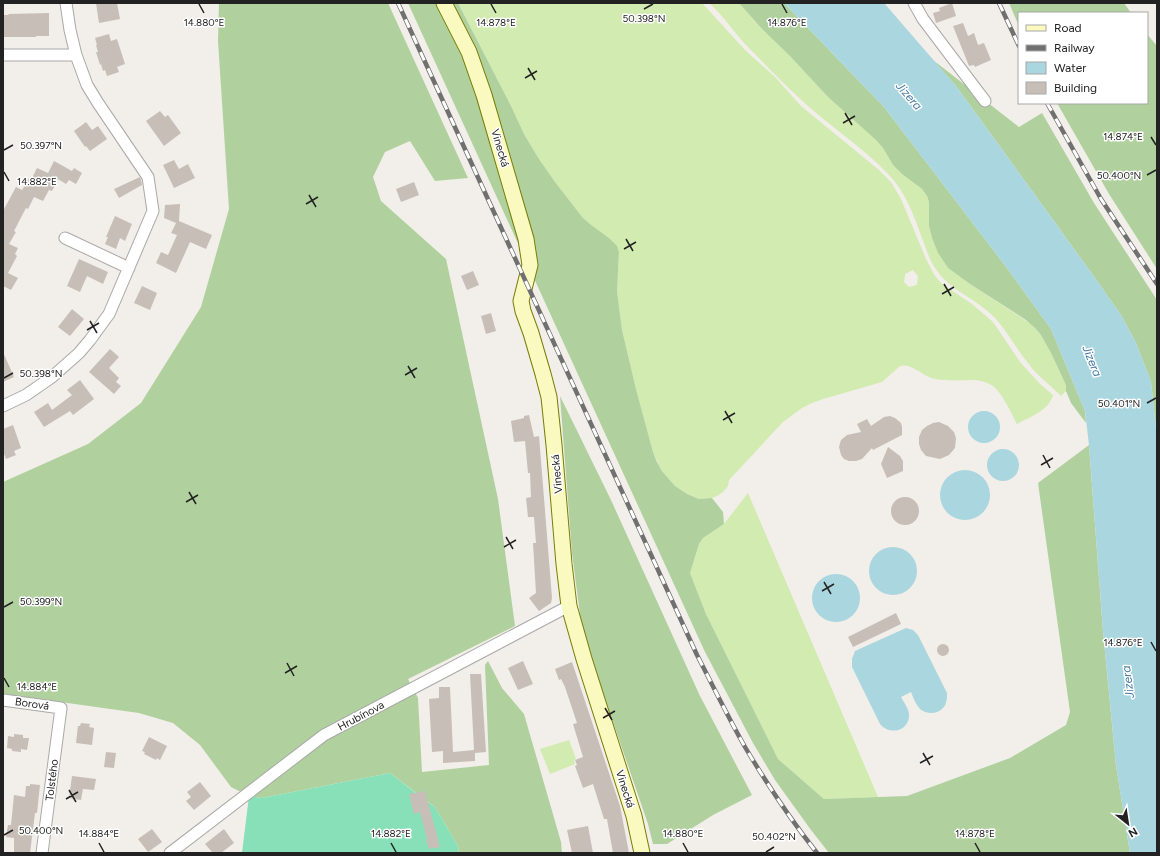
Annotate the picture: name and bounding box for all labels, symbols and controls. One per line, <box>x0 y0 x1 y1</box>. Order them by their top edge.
text: 50.398°N <box>623 12 665 25</box>
legend <box>1018 12 1148 104</box>
text: 14.880°E <box>184 16 224 29</box>
text: 14.878°E <box>476 16 516 29</box>
text: 14.876°E <box>767 16 807 29</box>
text: Road <box>1054 21 1082 35</box>
text: Railway <box>1054 41 1095 55</box>
text: Water <box>1054 61 1086 75</box>
water label: Jizera <box>892 78 925 113</box>
text: Building <box>1054 81 1097 95</box>
street label: Vinecká <box>488 127 512 169</box>
text: 14.874°E <box>1103 130 1143 143</box>
text: 50.397°N <box>20 139 62 152</box>
text: 50.400°N <box>1097 169 1141 182</box>
text: 14.882°E <box>17 175 57 188</box>
water label: Jizera <box>1079 342 1105 379</box>
text: 50.398°N <box>20 367 62 380</box>
text: 50.401°N <box>1098 397 1140 410</box>
street label: Vinecká <box>549 454 565 494</box>
text: 50.399°N <box>20 595 62 608</box>
text: 14.876°E <box>1103 636 1143 649</box>
water label: Jizera <box>1119 665 1137 700</box>
text: 14.884°E <box>17 680 57 693</box>
street label: Borová <box>14 695 50 713</box>
street label: Hrubínova <box>336 698 386 734</box>
street label: Tolstého <box>43 758 61 802</box>
street label: Vinecká <box>613 768 637 810</box>
north arrow <box>1108 804 1148 844</box>
text: 50.400°N <box>19 824 63 837</box>
text: N <box>1126 824 1140 840</box>
text: 14.884°E <box>79 827 119 840</box>
text: 14.882°E <box>371 827 411 840</box>
text: 14.880°E <box>663 827 703 840</box>
text: 14.878°E <box>955 827 995 840</box>
text: 50.402°N <box>752 830 796 843</box>

